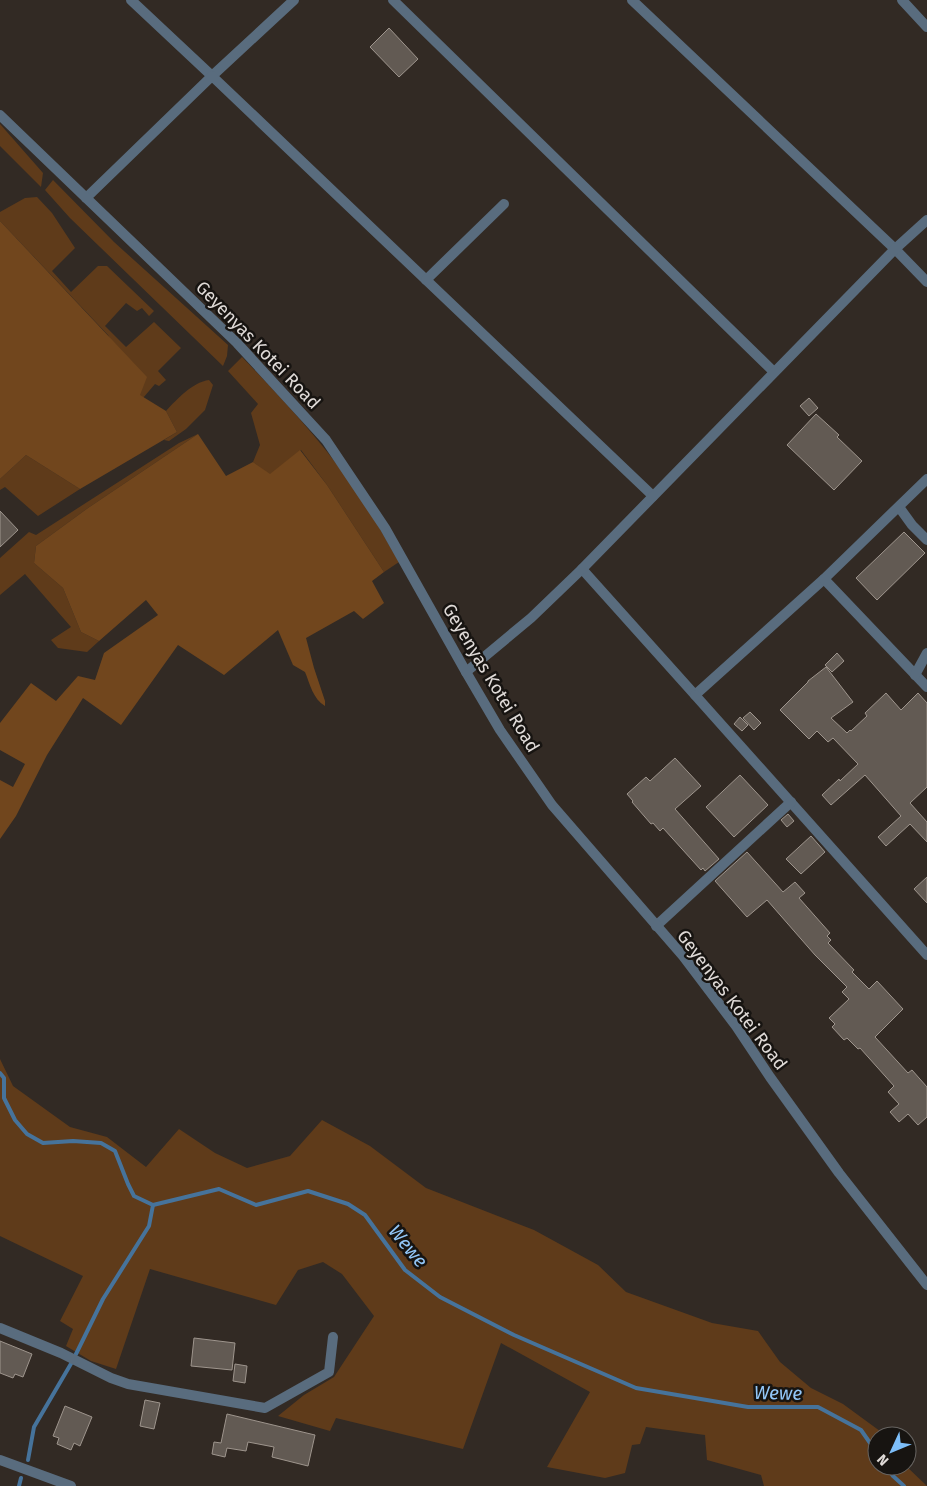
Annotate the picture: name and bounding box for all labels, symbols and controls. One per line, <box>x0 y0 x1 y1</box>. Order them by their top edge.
street label: Geyenyas Kotei Road <box>191 276 325 414</box>
street label: Geyenyas Kotei Road <box>438 600 544 756</box>
street label: Geyenyas Kotei Road <box>672 926 792 1074</box>
water label: Wewe <box>384 1220 433 1272</box>
water label: Wewe <box>754 1381 803 1405</box>
north arrow <box>867 1426 917 1476</box>
text: N <box>874 1450 892 1469</box>

